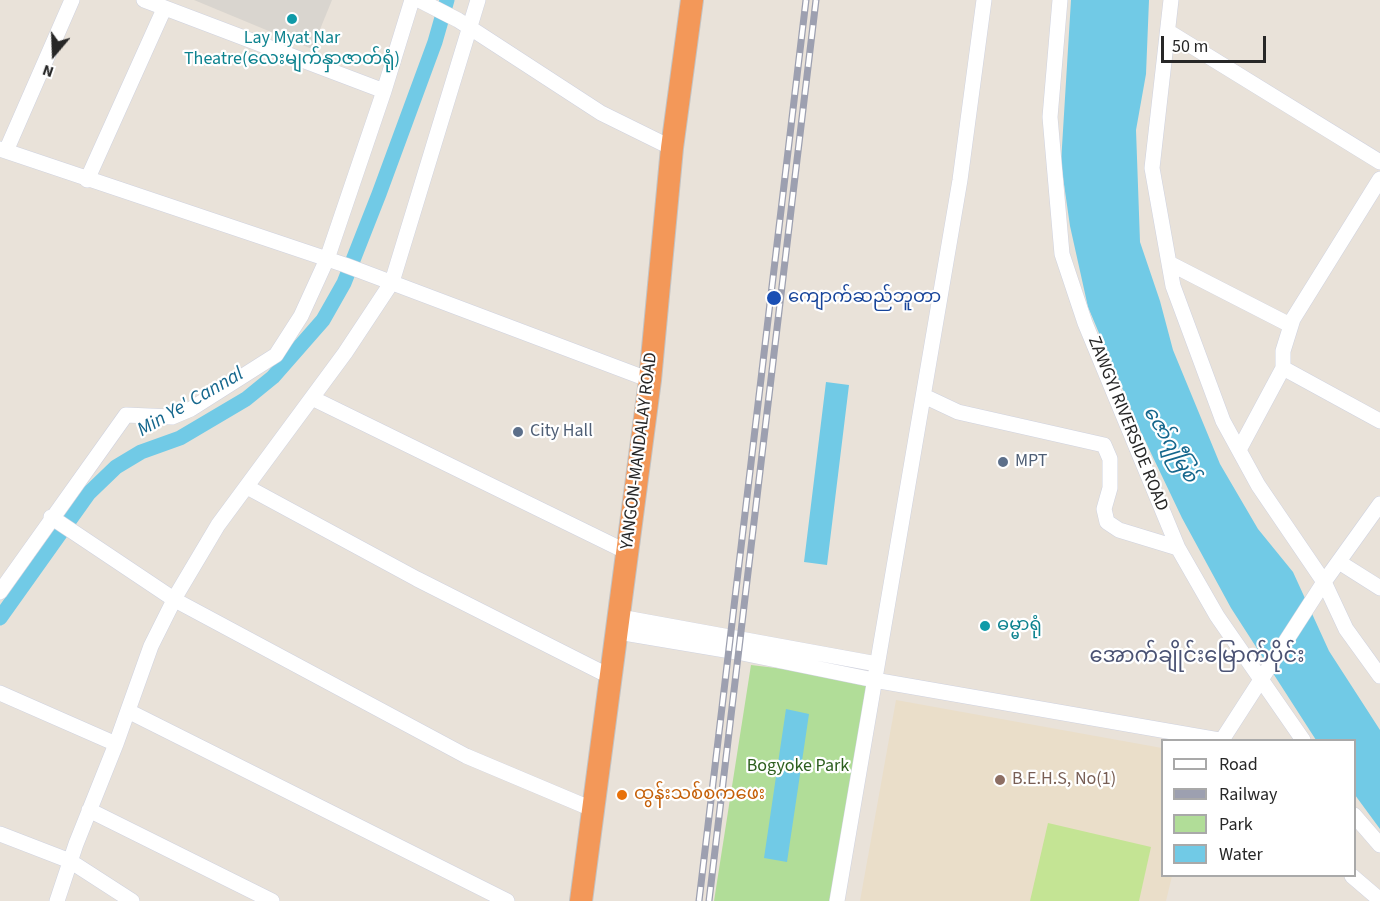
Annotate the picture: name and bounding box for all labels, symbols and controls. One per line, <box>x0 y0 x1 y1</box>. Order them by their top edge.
marker: Lay Myat Nar Theatre(လေးမျက်နှာဇာတ်ရုံ) <box>285 12 299 26</box>
north arrow <box>24 24 84 84</box>
scale bar <box>1164 24 1269 62</box>
place label: Lay Myat Nar Theatre(လေးမျက်နှာဇာတ်ရုံ) <box>184 28 400 70</box>
text: 50 m <box>1172 34 1208 59</box>
text: N <box>40 59 57 83</box>
place label: ကျောက်ဆည်ဘူတာ <box>788 287 941 309</box>
marker: ကျောက်ဆည်ဘူတာ <box>765 289 783 307</box>
street label: ZAWGYI RIVERSIDE ROAD <box>1082 334 1172 514</box>
street label: YANGON-MANDALAY ROAD <box>617 351 663 551</box>
water label: Min Ye' Cannal <box>134 363 248 443</box>
water label: ဇော်ဂျီမြစ် <box>1137 402 1201 488</box>
place label: City Hall <box>530 421 593 443</box>
marker: City Hall <box>511 425 525 439</box>
place label: MPT <box>1015 451 1047 473</box>
marker: MPT <box>996 455 1010 469</box>
place label: ဓမ္မာရုံ <box>997 615 1042 637</box>
marker: ဓမ္မာရုံ <box>978 619 992 633</box>
district label: အောက်ချိုင်းမြောက်ပိုင်း <box>1090 644 1304 670</box>
legend <box>1161 739 1356 877</box>
text: Road <box>1219 752 1258 777</box>
park label: Bogyoke Park <box>747 756 849 778</box>
place label: B.E.H.S, No(1) <box>1012 769 1116 791</box>
marker: B.E.H.S, No(1) <box>993 773 1007 787</box>
text: Railway <box>1219 782 1278 807</box>
place label: ထွန်းသစ်စကဖေး <box>634 784 765 806</box>
marker: ထွန်းသစ်စကဖေး <box>615 788 629 802</box>
text: Park <box>1219 812 1253 837</box>
text: Water <box>1219 842 1263 867</box>

